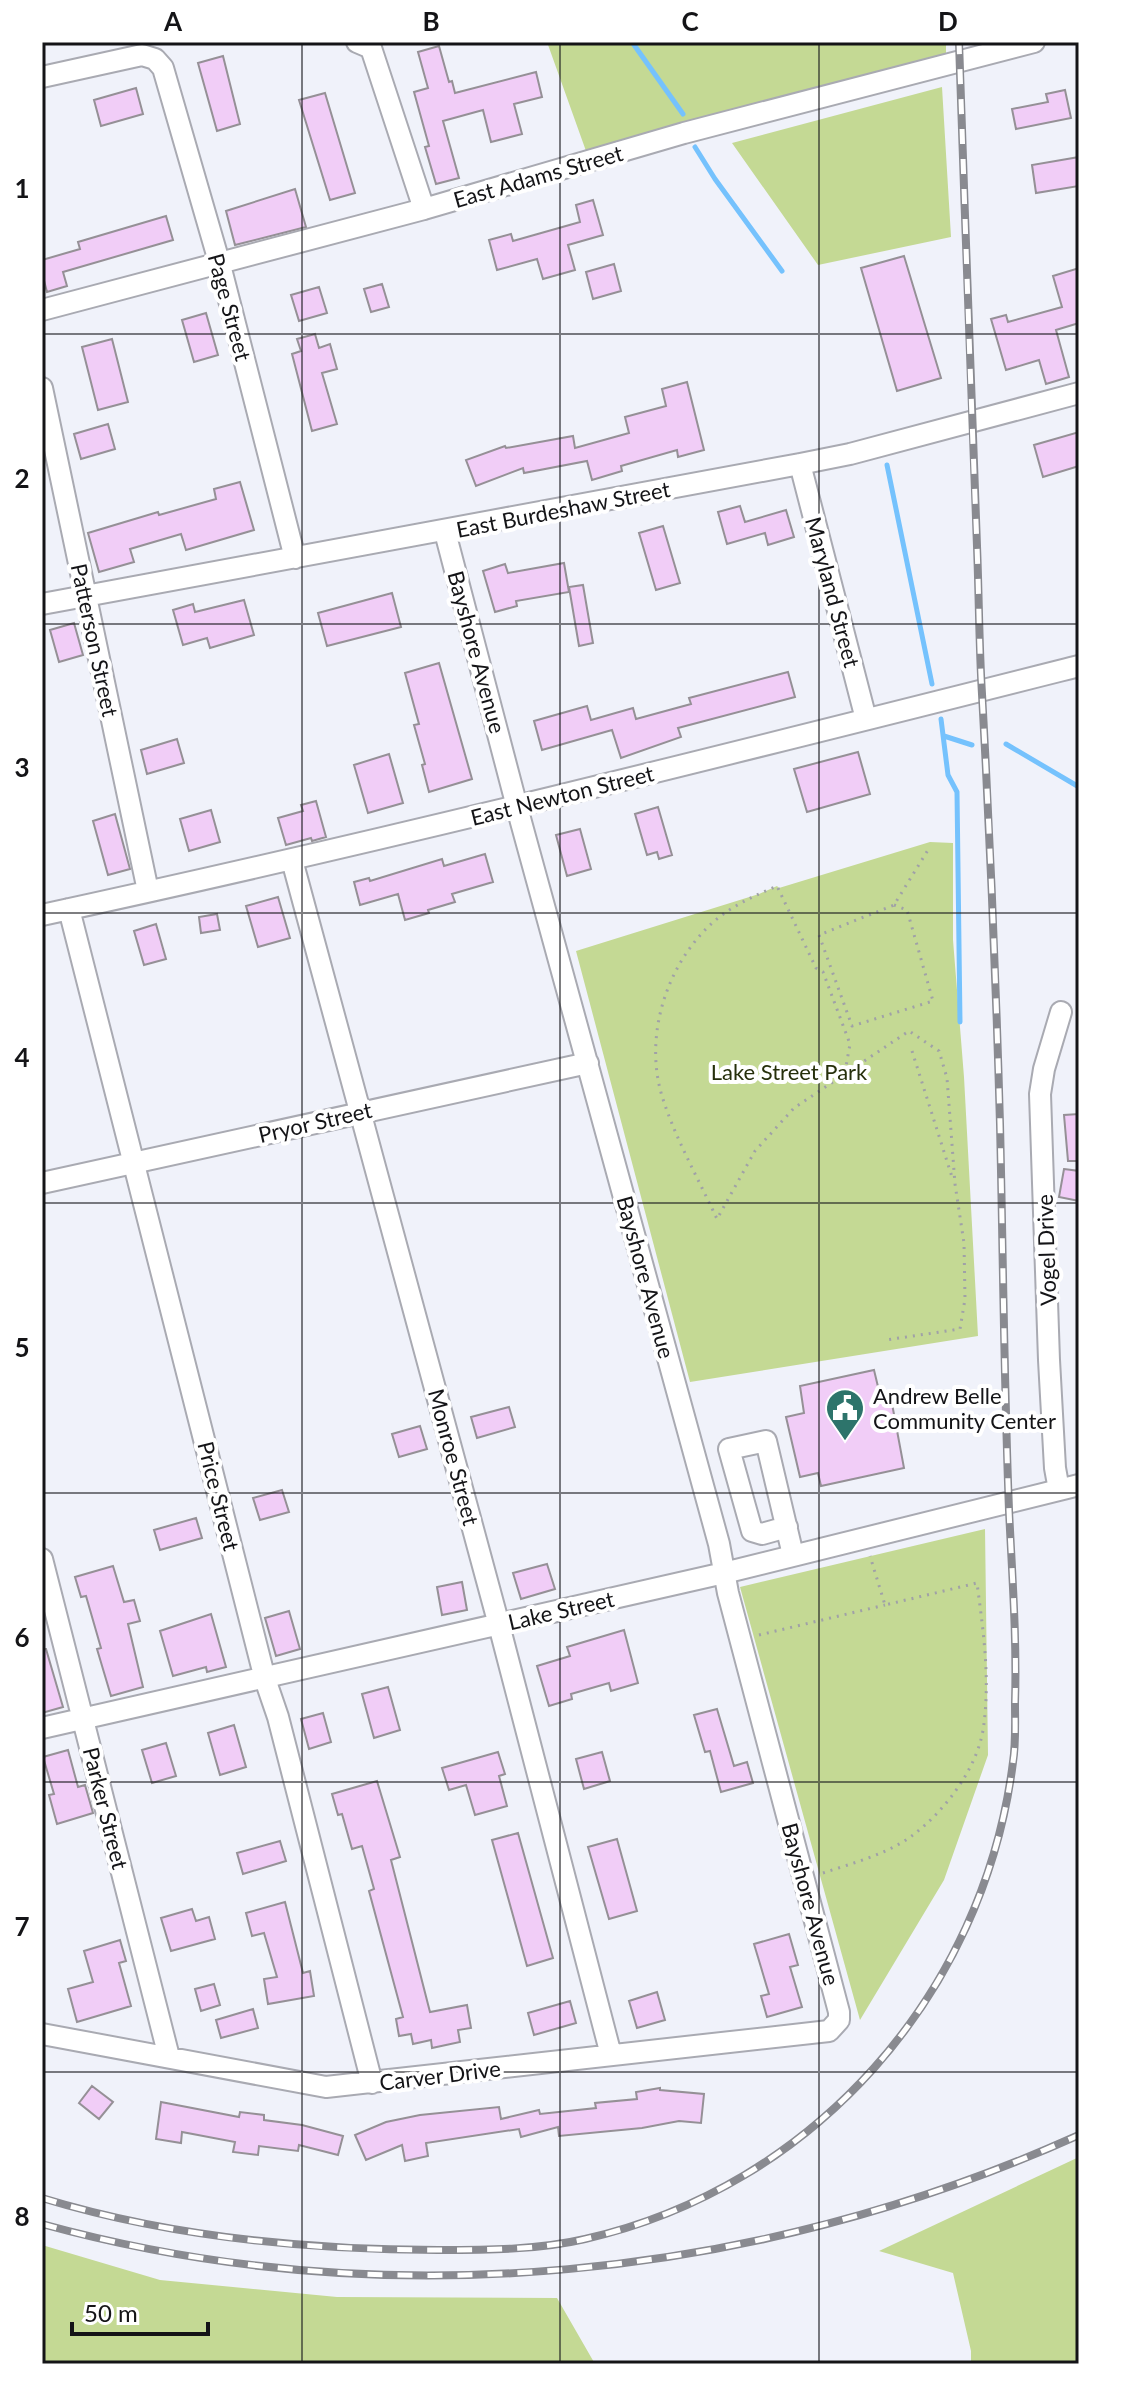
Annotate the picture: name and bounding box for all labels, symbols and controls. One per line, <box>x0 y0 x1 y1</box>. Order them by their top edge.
text: A <box>163 5 183 37</box>
text: B <box>422 5 440 37</box>
text: C <box>681 5 699 37</box>
text: D <box>938 5 958 37</box>
street label: East Adams Street <box>450 139 626 213</box>
text: 1 <box>14 172 30 204</box>
street label: Page Street <box>203 250 257 364</box>
text: 2 <box>14 462 30 494</box>
street label: East Burdeshaw Street <box>454 475 672 543</box>
street label: Maryland Street <box>800 514 866 670</box>
street label: Patterson Street <box>66 561 124 719</box>
street label: Bayshore Avenue <box>442 568 512 736</box>
text: 3 <box>14 751 30 783</box>
street label: East Newton Street <box>468 759 657 831</box>
text: 4 <box>14 1041 30 1073</box>
park label: Lake Street Park <box>711 1058 868 1085</box>
street label: Pryor Street <box>256 1096 374 1148</box>
street label: Bayshore Avenue <box>611 1193 681 1361</box>
street label: Vogel Drive <box>1031 1194 1061 1306</box>
text: 5 <box>14 1331 30 1363</box>
place label: Andrew Belle Community Center <box>873 1382 1056 1434</box>
street label: Monroe Street <box>423 1386 485 1528</box>
public building icon: Andrew Belle Community Center <box>824 1387 866 1442</box>
street label: Price Street <box>192 1439 246 1554</box>
street label: Lake Street <box>505 1585 617 1635</box>
text: 6 <box>14 1621 30 1653</box>
street label: Parker Street <box>78 1744 134 1872</box>
street label: Bayshore Avenue <box>776 1820 846 1988</box>
text: 7 <box>14 1910 30 1942</box>
street label: Carver Drive <box>378 2054 502 2096</box>
text: 8 <box>14 2200 30 2232</box>
scale bar <box>72 2286 208 2336</box>
text: 50 m <box>84 2298 138 2327</box>

